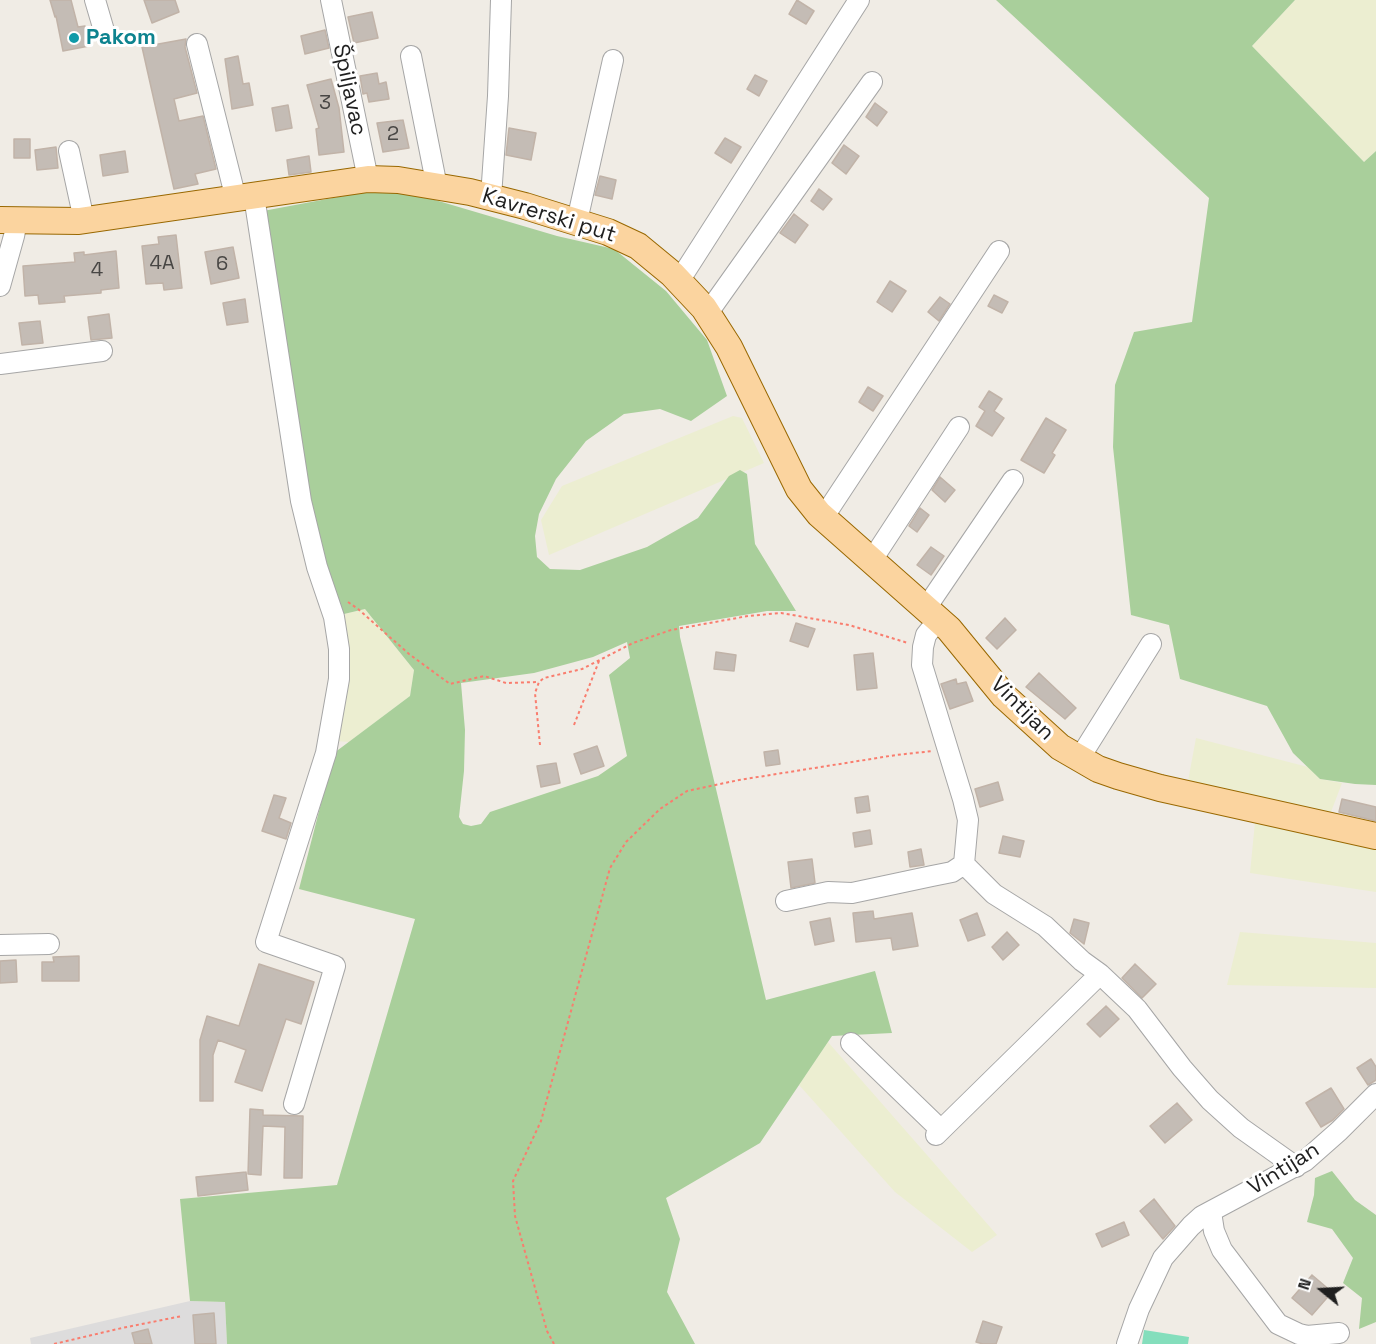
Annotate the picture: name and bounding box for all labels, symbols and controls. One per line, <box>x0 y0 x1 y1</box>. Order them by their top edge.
place label: Pakom <box>86 25 156 51</box>
marker: Pakom <box>67 31 81 45</box>
street label: Špiljavac <box>326 42 372 138</box>
house number: 3 <box>319 92 331 116</box>
house number: 2 <box>387 123 399 147</box>
street label: Kavrerski put <box>479 183 619 249</box>
house number: 4A <box>149 252 175 276</box>
house number: 6 <box>216 253 228 277</box>
house number: 4 <box>91 259 103 283</box>
street label: Vintijan <box>985 672 1059 746</box>
street label: Vintijan <box>1243 1137 1325 1201</box>
north arrow <box>1292 1260 1352 1320</box>
text: N <box>1293 1276 1316 1293</box>

